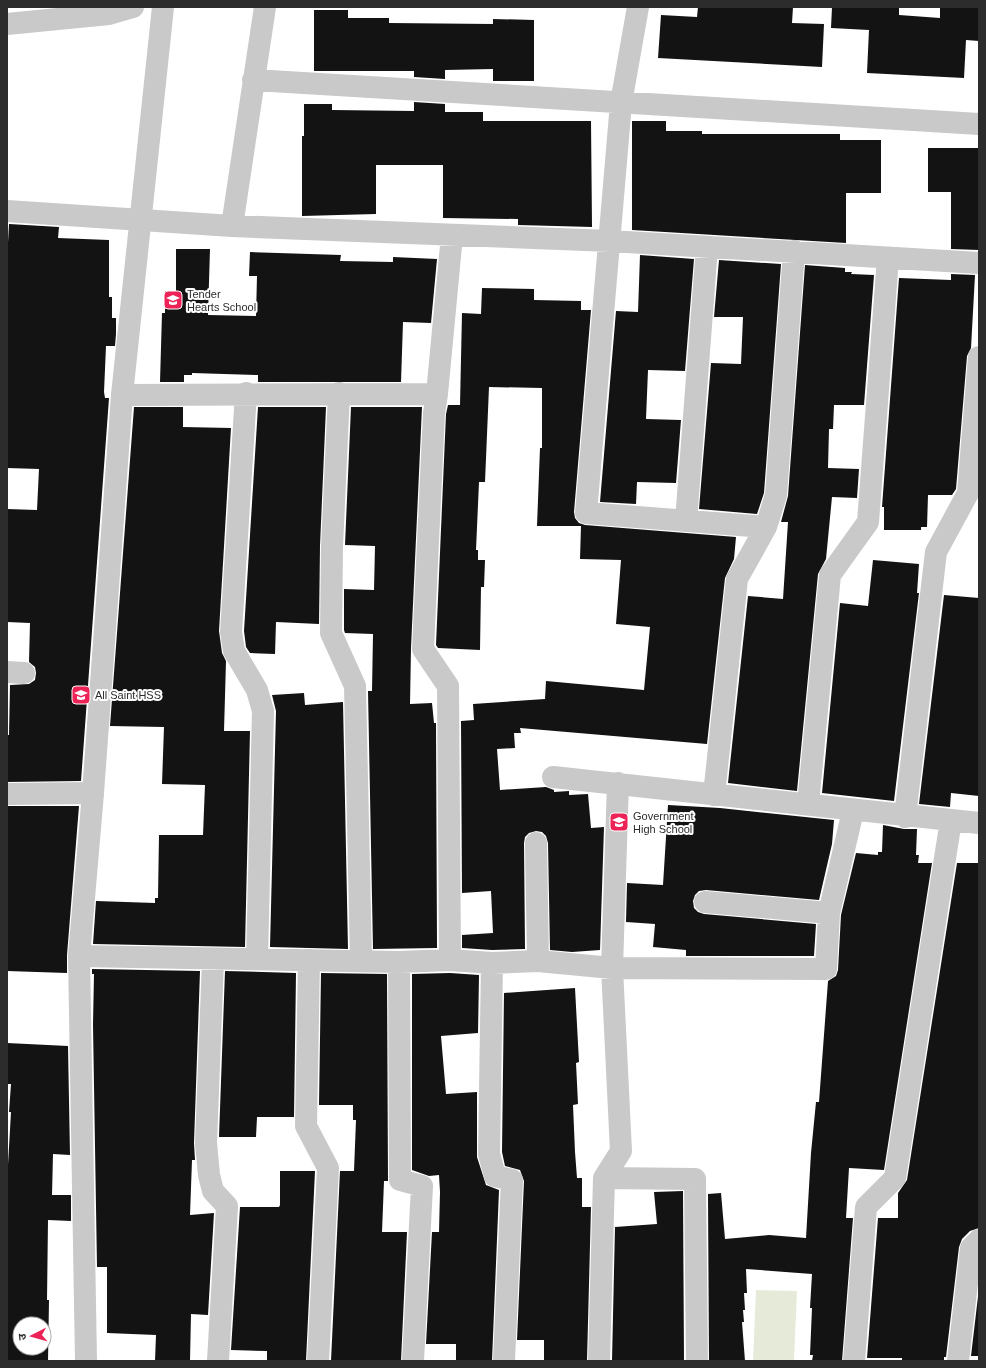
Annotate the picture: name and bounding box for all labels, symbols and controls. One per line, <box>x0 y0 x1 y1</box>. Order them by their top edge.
place label: Tender Hearts School <box>187 288 256 313</box>
school or university icon: Tender Hearts School <box>162 289 184 311</box>
school or university icon: All Saint HSS <box>70 684 92 706</box>
place label: All Saint HSS <box>95 689 161 701</box>
place label: Government High School <box>633 810 694 835</box>
school or university icon: Government High School <box>608 811 630 833</box>
north arrow <box>12 1316 52 1356</box>
text: उ <box>16 1333 28 1341</box>

